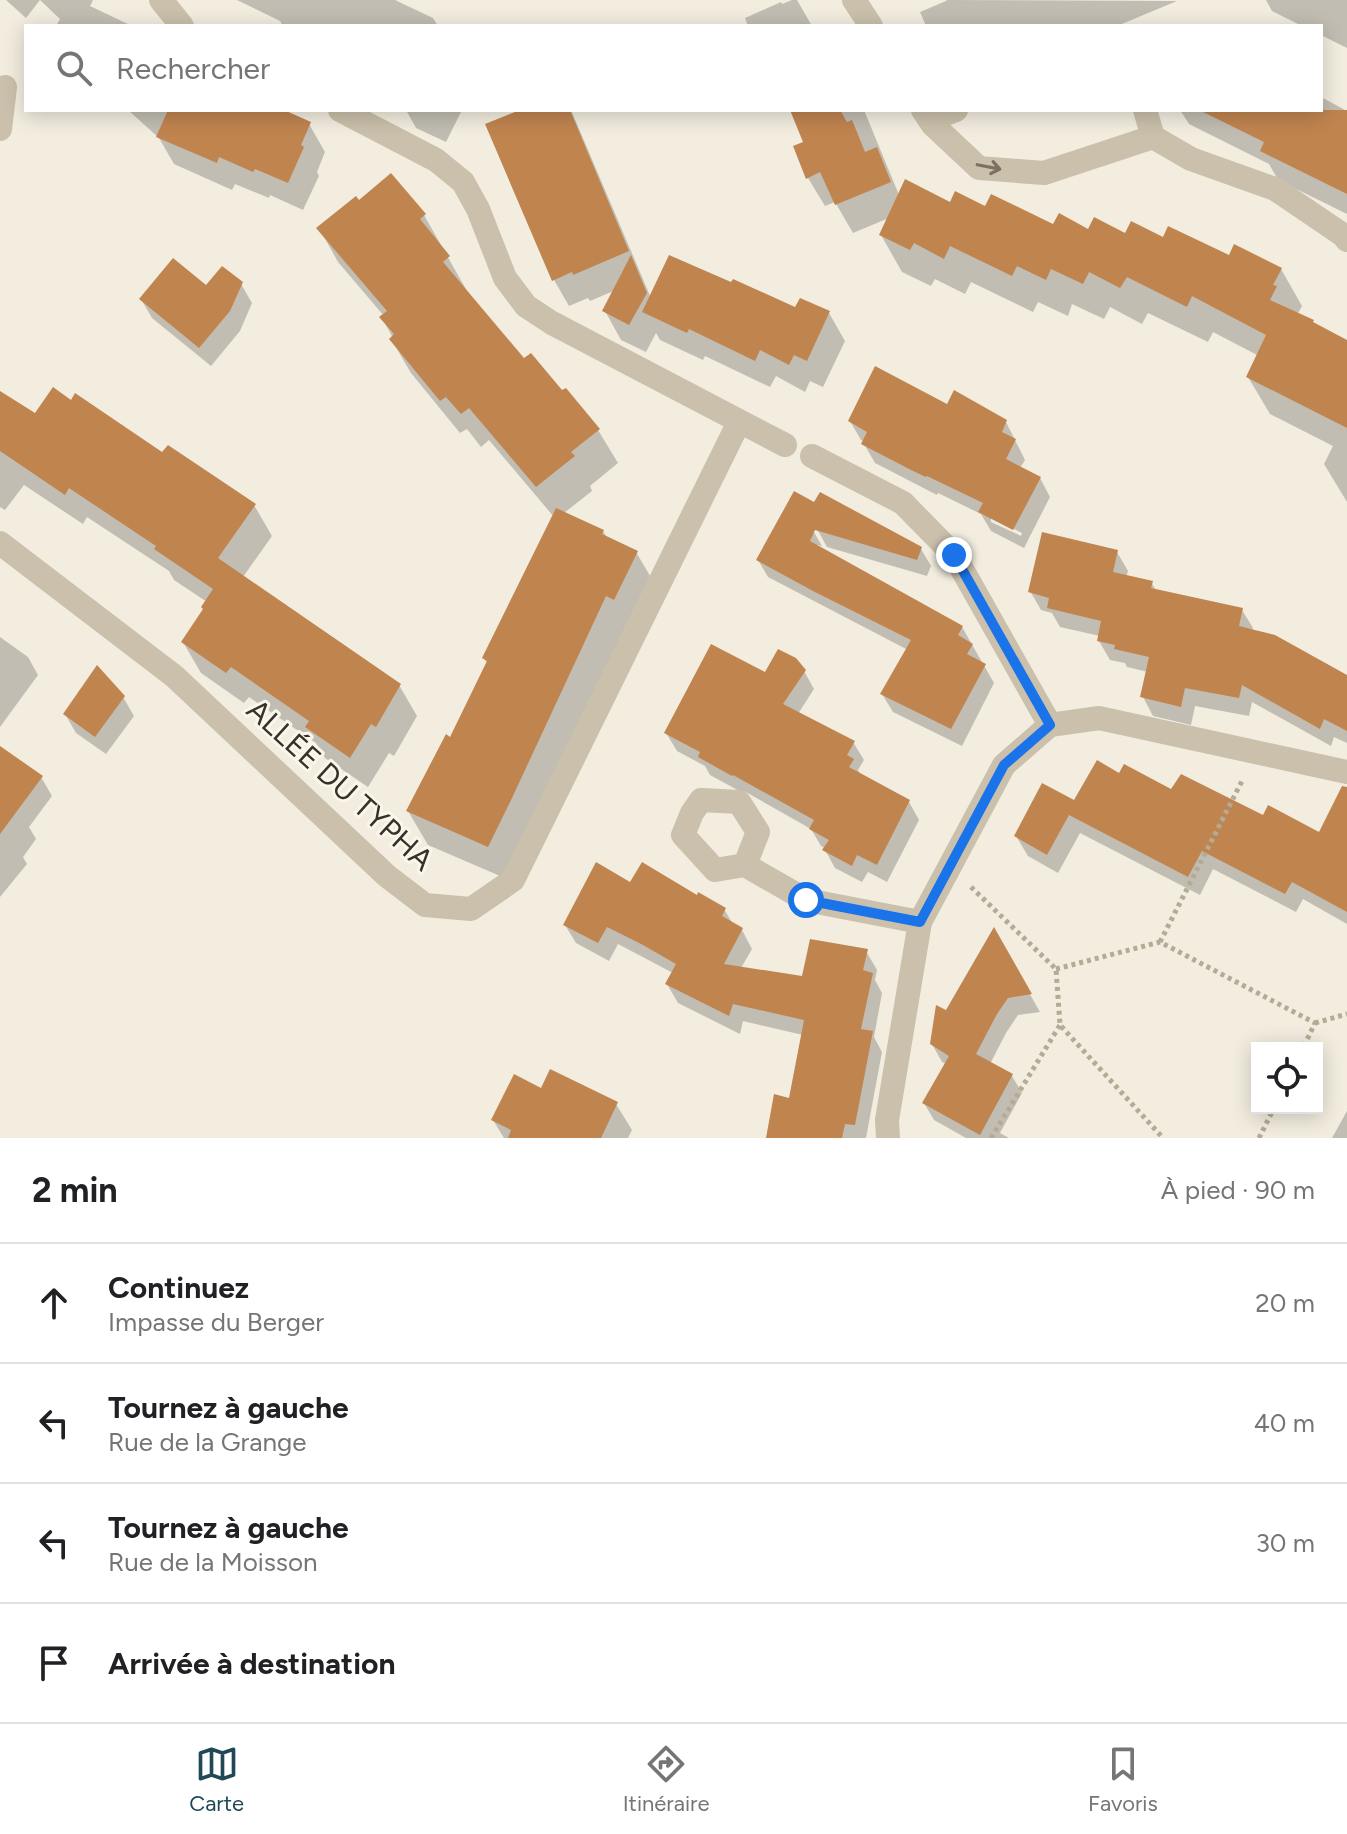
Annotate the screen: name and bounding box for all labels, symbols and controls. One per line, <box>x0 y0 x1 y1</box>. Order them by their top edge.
search box <box>24 24 1323 112</box>
icon: search <box>52 46 96 90</box>
text: Rechercher <box>116 50 270 87</box>
one-way arrow <box>975 161 1001 176</box>
route end <box>936 537 972 573</box>
street label: ALLÉE DU TYPHA <box>239 691 442 879</box>
route start <box>788 882 824 918</box>
map controls <box>1251 1042 1323 1114</box>
button: locate <box>1251 1042 1323 1114</box>
text: 2 min <box>32 1170 118 1211</box>
text: À pied · 90 m <box>1161 1174 1315 1206</box>
text: Continuez <box>108 1269 249 1306</box>
icon: ahead <box>32 1281 76 1325</box>
text: 20 m <box>1255 1287 1315 1319</box>
text: Impasse du Berger <box>108 1306 324 1338</box>
text: Tournez à gauche <box>108 1389 349 1426</box>
icon: left <box>32 1401 76 1445</box>
text: 40 m <box>1254 1407 1315 1439</box>
text: Rue de la Grange <box>108 1426 306 1458</box>
text: Tournez à gauche <box>108 1509 349 1546</box>
icon: left <box>32 1521 76 1565</box>
text: 30 m <box>1256 1527 1315 1559</box>
text: Rue de la Moisson <box>108 1546 318 1578</box>
icon: arrive <box>32 1641 76 1685</box>
text: Arrivée à destination <box>108 1645 395 1682</box>
tab: Carte <box>189 1742 244 1817</box>
tab: Itinéraire <box>623 1742 710 1817</box>
tab: Favoris <box>1088 1742 1158 1817</box>

